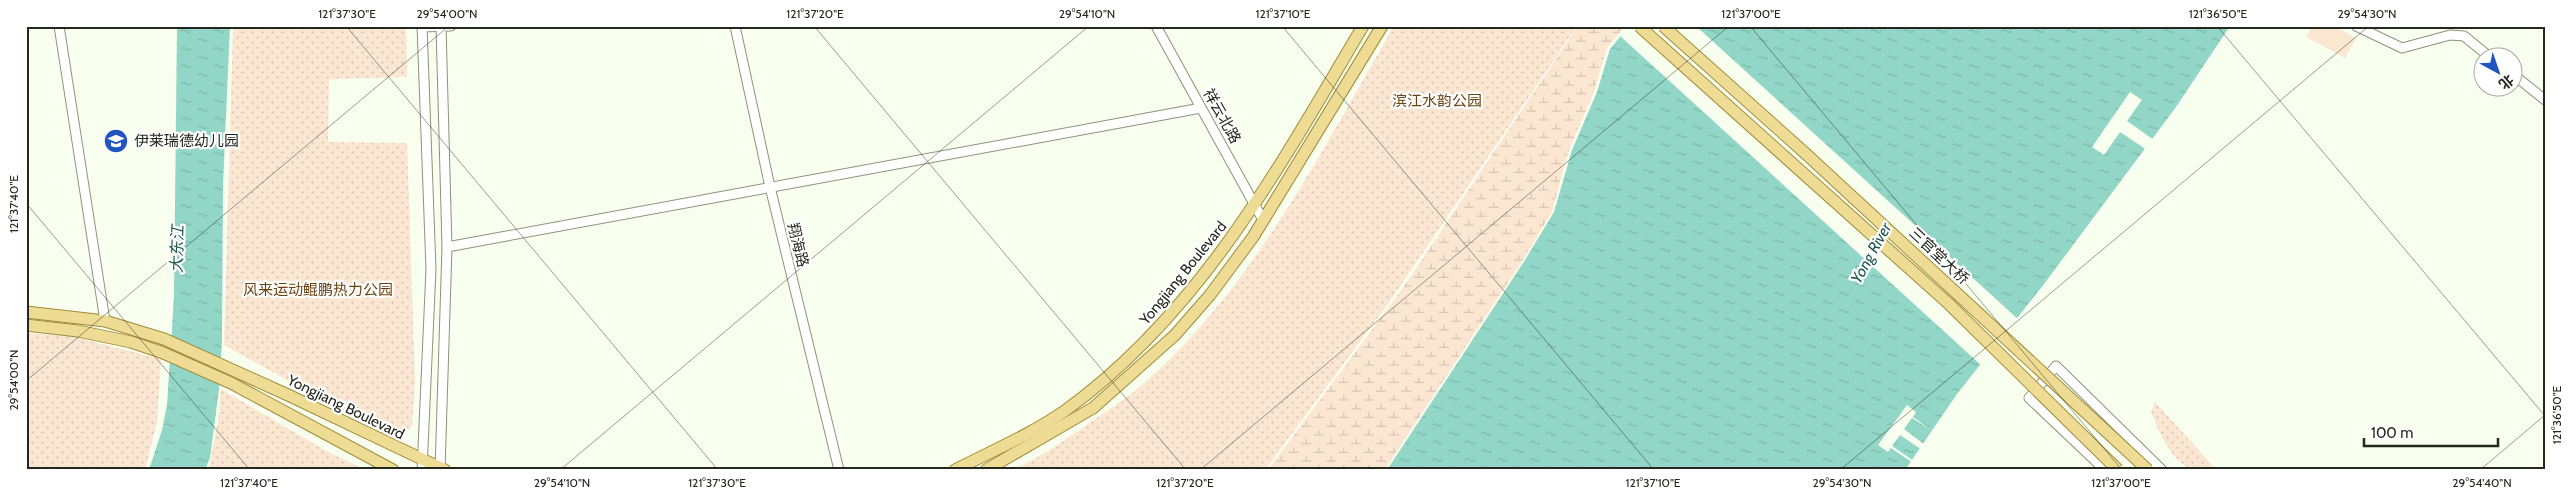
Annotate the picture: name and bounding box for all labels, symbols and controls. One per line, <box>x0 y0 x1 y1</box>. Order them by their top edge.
text: 121°37'30"E <box>318 6 376 21</box>
text: 29°54'00"N <box>416 6 478 21</box>
text: 121°37'20"E <box>786 6 844 21</box>
text: 29°54'10"N <box>1059 6 1115 21</box>
text: 121°37'10"E <box>1256 6 1311 21</box>
text: 121°37'00"E <box>1721 6 1781 21</box>
text: 121°36'50"E <box>2189 6 2248 21</box>
text: 29°54'30"N <box>2337 6 2397 21</box>
north arrow <box>2474 48 2524 98</box>
text: 北 <box>2495 71 2518 93</box>
street label: 祥云北路 <box>1200 85 1244 147</box>
park label: 滨江水韵公园 <box>1392 92 1482 110</box>
school or university icon: 伊莱瑞德幼儿园 <box>103 128 129 154</box>
place label: 伊莱瑞德幼儿园 <box>134 132 239 150</box>
text: 121°37'40"E <box>6 175 21 233</box>
street label: Yongjiang Boulevard <box>1135 218 1230 329</box>
water label: Yong River <box>1847 218 1896 287</box>
street label: 翔海路 <box>784 221 812 269</box>
water label: 大东江 <box>167 223 187 273</box>
street label: 三官堂大桥 <box>1905 224 1973 288</box>
park label: 风来运动鲲鹏热力公园 <box>243 281 393 299</box>
text: 29°54'00"N <box>6 349 21 411</box>
street label: Yongjiang Boulevard <box>284 370 407 443</box>
text: 121°36'50"E <box>2549 385 2564 444</box>
scale bar <box>2364 416 2497 448</box>
text: 100 m <box>2371 424 2413 442</box>
text: 121°37'40"E <box>220 475 278 490</box>
text: 29°54'10"N <box>534 475 590 490</box>
text: 121°37'30"E <box>688 475 746 490</box>
text: 121°37'20"E <box>1156 475 1214 490</box>
text: 121°37'10"E <box>1626 475 1681 490</box>
text: 29°54'30"N <box>1812 475 1872 490</box>
text: 121°37'00"E <box>2091 475 2151 490</box>
text: 29°54'40"N <box>2452 475 2512 490</box>

